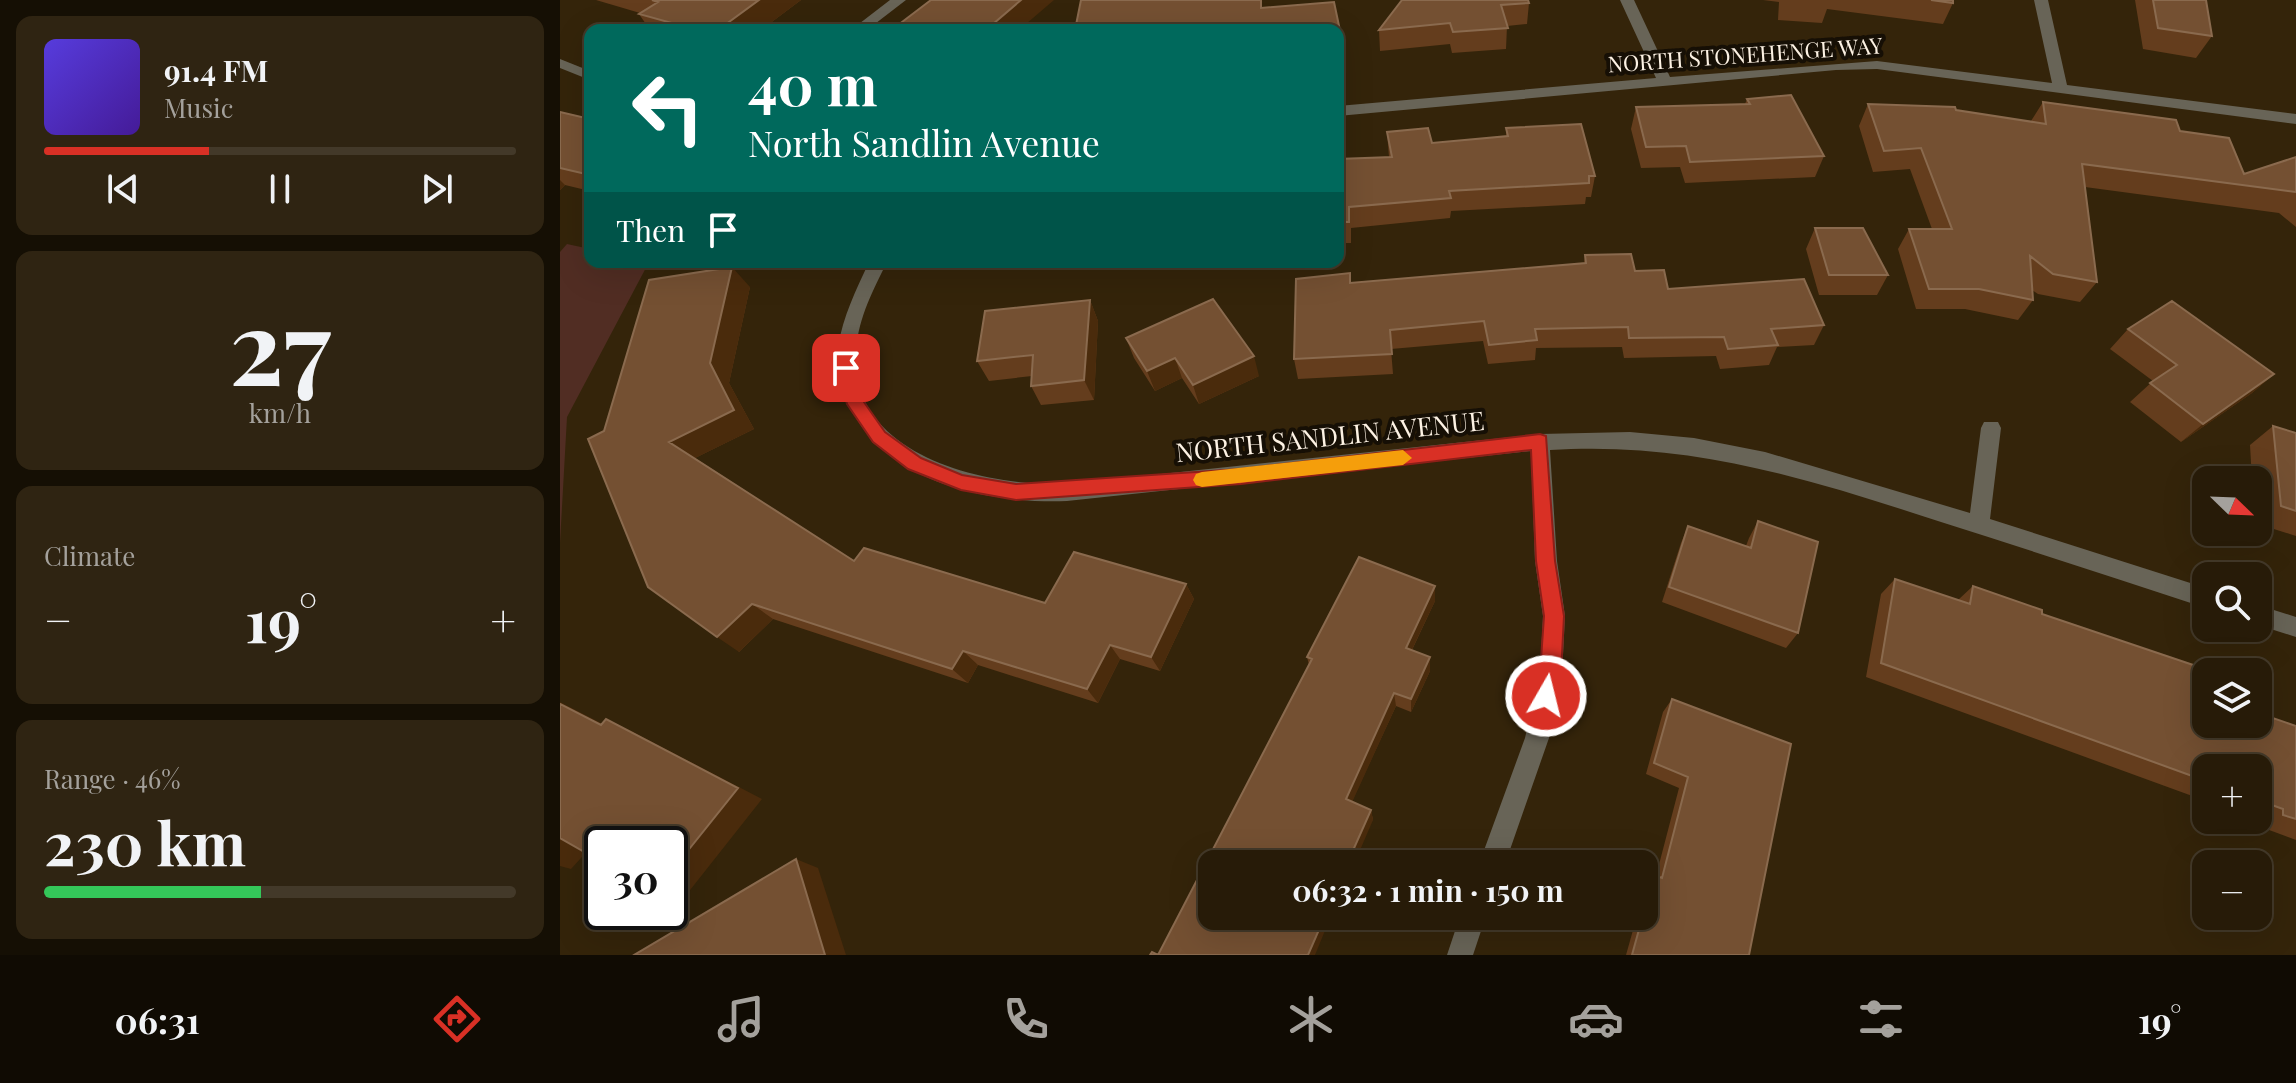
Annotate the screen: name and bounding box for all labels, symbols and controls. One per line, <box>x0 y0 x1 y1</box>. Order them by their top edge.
street label: NORTH STONEHENGE WAY <box>1606 29 1883 79</box>
text: 40 m <box>748 46 877 121</box>
text: 91.4 FM <box>164 50 268 90</box>
icon: left <box>616 56 720 160</box>
text: Music <box>164 90 233 125</box>
text: North Sandlin Avenue <box>748 118 1100 166</box>
icon: previous <box>101 167 145 211</box>
icon: pause <box>258 167 302 211</box>
icon: next <box>415 167 459 211</box>
icon: arrive <box>701 208 745 252</box>
text: Then <box>616 210 685 250</box>
text: 27 <box>229 273 331 412</box>
pin <box>812 334 880 402</box>
icon: arrive <box>824 346 868 390</box>
text: km/h <box>249 395 311 430</box>
street label: NORTH SANDLIN AVENUE <box>1174 402 1486 469</box>
north arrow <box>2192 466 2272 546</box>
map controls <box>2192 466 2272 930</box>
text: Climate <box>44 538 135 573</box>
button: search <box>2192 562 2272 642</box>
text: 19° <box>245 578 318 658</box>
text: − <box>44 589 72 648</box>
text: + <box>490 589 516 648</box>
position arrow <box>1504 654 1588 738</box>
button: layers <box>2192 658 2272 738</box>
button: + <box>2192 754 2272 834</box>
text: Range · 46% <box>44 761 181 796</box>
text: 230 km <box>44 801 246 881</box>
speed limit sign: 30 <box>584 826 688 930</box>
button: − <box>2192 850 2272 930</box>
text: 06:32 · 1 min · 150 m <box>1292 870 1564 910</box>
icon: directions <box>429 991 485 1047</box>
icon: music <box>713 991 769 1047</box>
icon: phone <box>998 991 1054 1047</box>
icon: climate <box>1283 991 1339 1047</box>
icon: car <box>1568 991 1624 1047</box>
icon: filters <box>1853 991 1909 1047</box>
text: 06:31 <box>114 995 200 1043</box>
text: 19° <box>2138 995 2181 1043</box>

